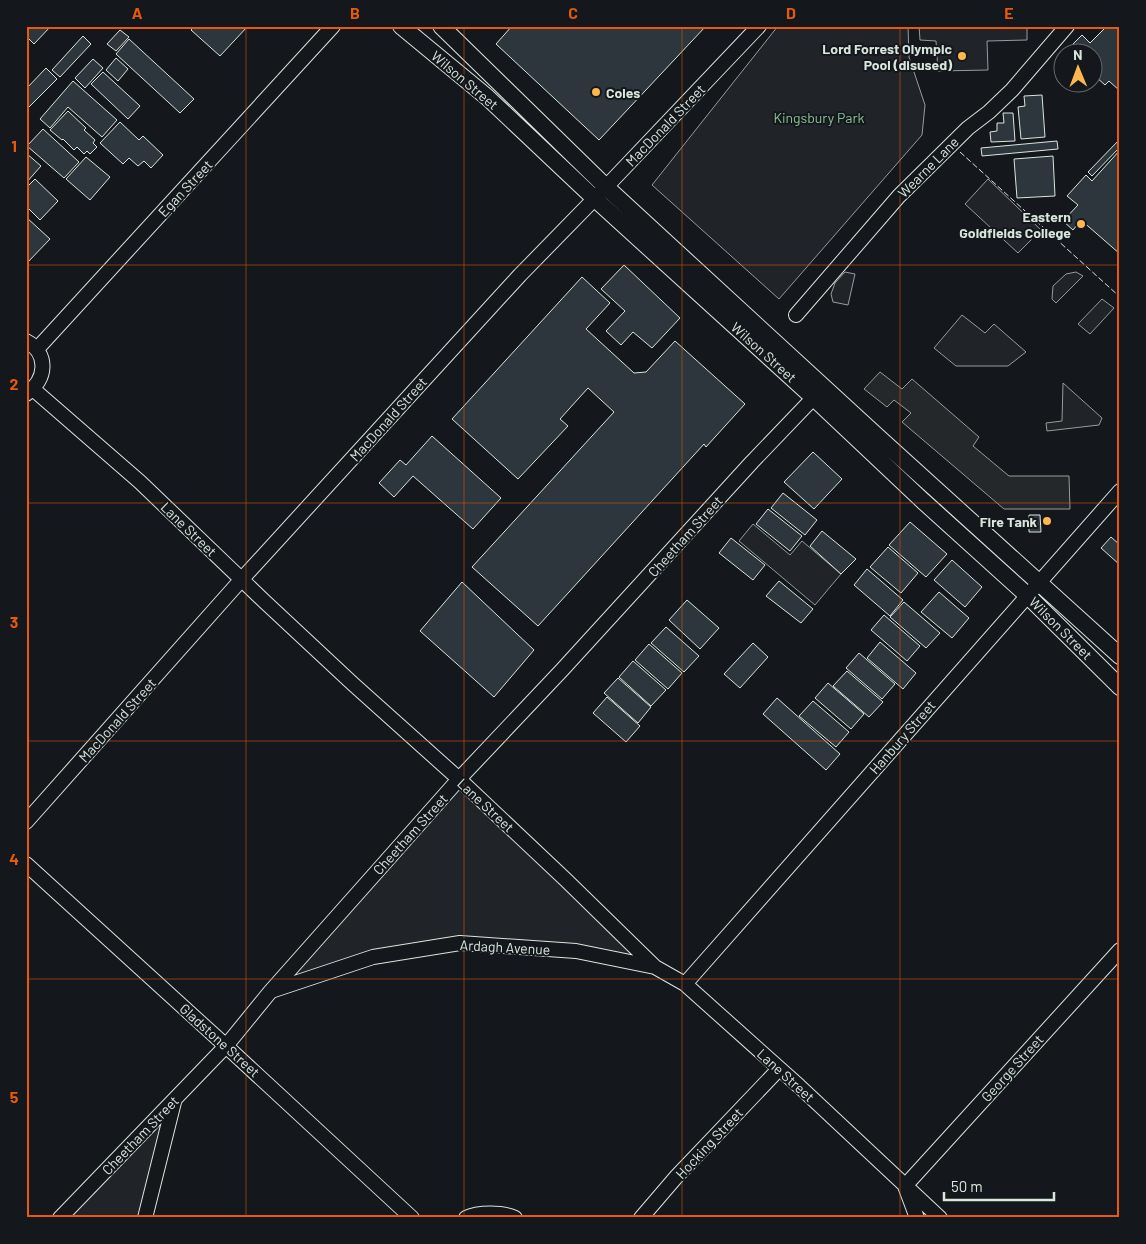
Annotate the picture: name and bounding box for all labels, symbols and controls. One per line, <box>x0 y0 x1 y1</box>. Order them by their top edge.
text: A <box>132 3 143 22</box>
text: B <box>350 3 360 22</box>
text: C <box>568 3 578 22</box>
text: D <box>786 3 796 22</box>
text: E <box>1004 3 1014 22</box>
place label: Lord Forrest Olympic Pool (disused) <box>822 40 952 73</box>
north arrow <box>1054 42 1104 92</box>
text: N <box>1073 46 1083 63</box>
street label: Wilson Street <box>428 47 502 113</box>
marker: Lord Forrest Olympic Pool (disused) <box>956 50 968 62</box>
street label: MacDonald Street <box>622 80 708 170</box>
place label: Coles <box>606 84 640 101</box>
marker: Coles <box>590 86 602 98</box>
park label: Kingsbury Park <box>773 109 865 126</box>
street label: Wearne Lane <box>894 133 962 201</box>
text: 1 <box>11 136 17 155</box>
street label: Egan Street <box>154 156 216 220</box>
place label: Eastern Goldfields College <box>959 208 1071 241</box>
marker: Eastern Goldfields College <box>1075 218 1087 230</box>
street label: Wilson Street <box>728 318 800 386</box>
street label: MacDonald Street <box>346 373 430 465</box>
text: 2 <box>10 374 19 393</box>
street label: Cheetham Street <box>644 492 726 580</box>
street label: Lane Street <box>158 498 220 560</box>
place label: Fire Tank <box>980 513 1038 530</box>
marker: Fire Tank <box>1041 515 1053 527</box>
street label: Wilson Street <box>1026 593 1096 663</box>
text: 3 <box>10 612 18 631</box>
street label: MacDonald Street <box>75 674 159 766</box>
street label: Hanbury Street <box>865 697 939 777</box>
street label: Lane Street <box>454 775 518 835</box>
street label: Cheetham Street <box>369 790 451 878</box>
text: 4 <box>9 849 19 868</box>
street label: Ardagh Avenue <box>459 936 551 958</box>
street label: Gladstone Street <box>176 1000 264 1080</box>
street label: George Street <box>977 1031 1047 1105</box>
street label: Lane Street <box>754 1045 818 1105</box>
text: 5 <box>10 1087 19 1106</box>
street label: Cheetham Street <box>98 1092 182 1178</box>
street label: Hocking Street <box>672 1104 746 1182</box>
scale bar <box>944 1169 1054 1201</box>
text: 50 m <box>951 1177 983 1195</box>

